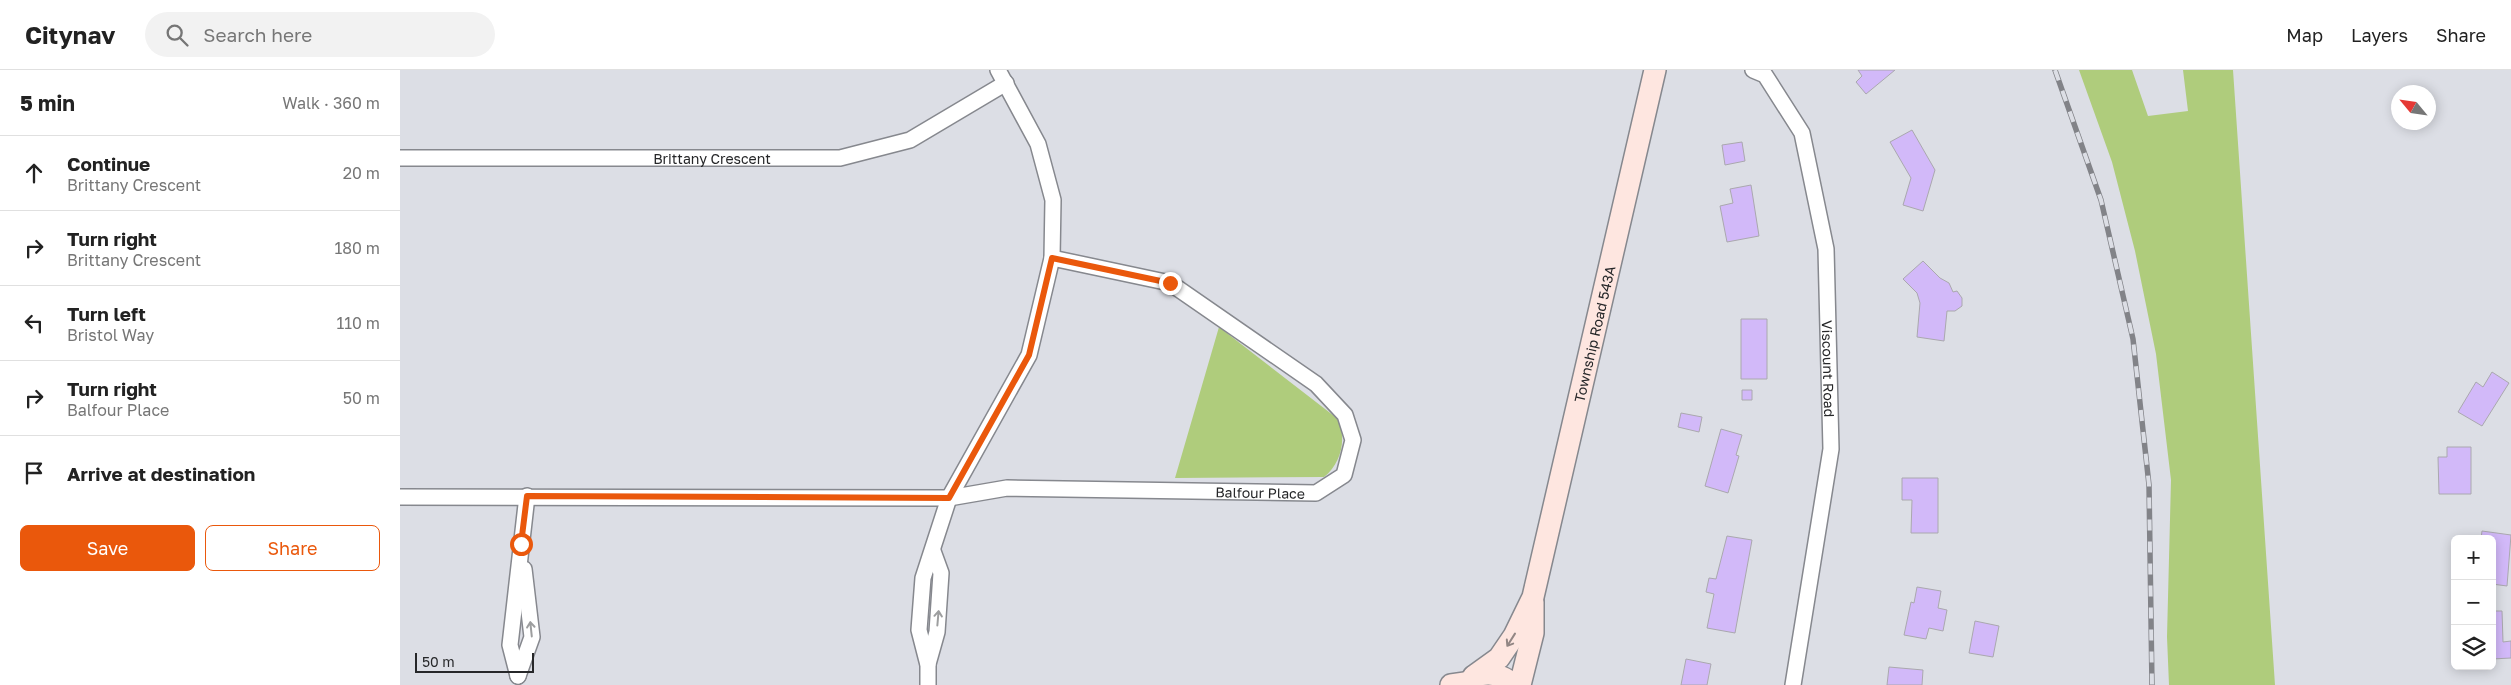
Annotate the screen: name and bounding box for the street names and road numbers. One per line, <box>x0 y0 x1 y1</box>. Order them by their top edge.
street label: Brittany Crescent <box>653 150 771 167</box>
street label: Township Road 543A <box>1570 263 1618 404</box>
street label: Viscount Road <box>1819 320 1839 417</box>
street label: Balfour Place <box>1215 483 1305 501</box>

